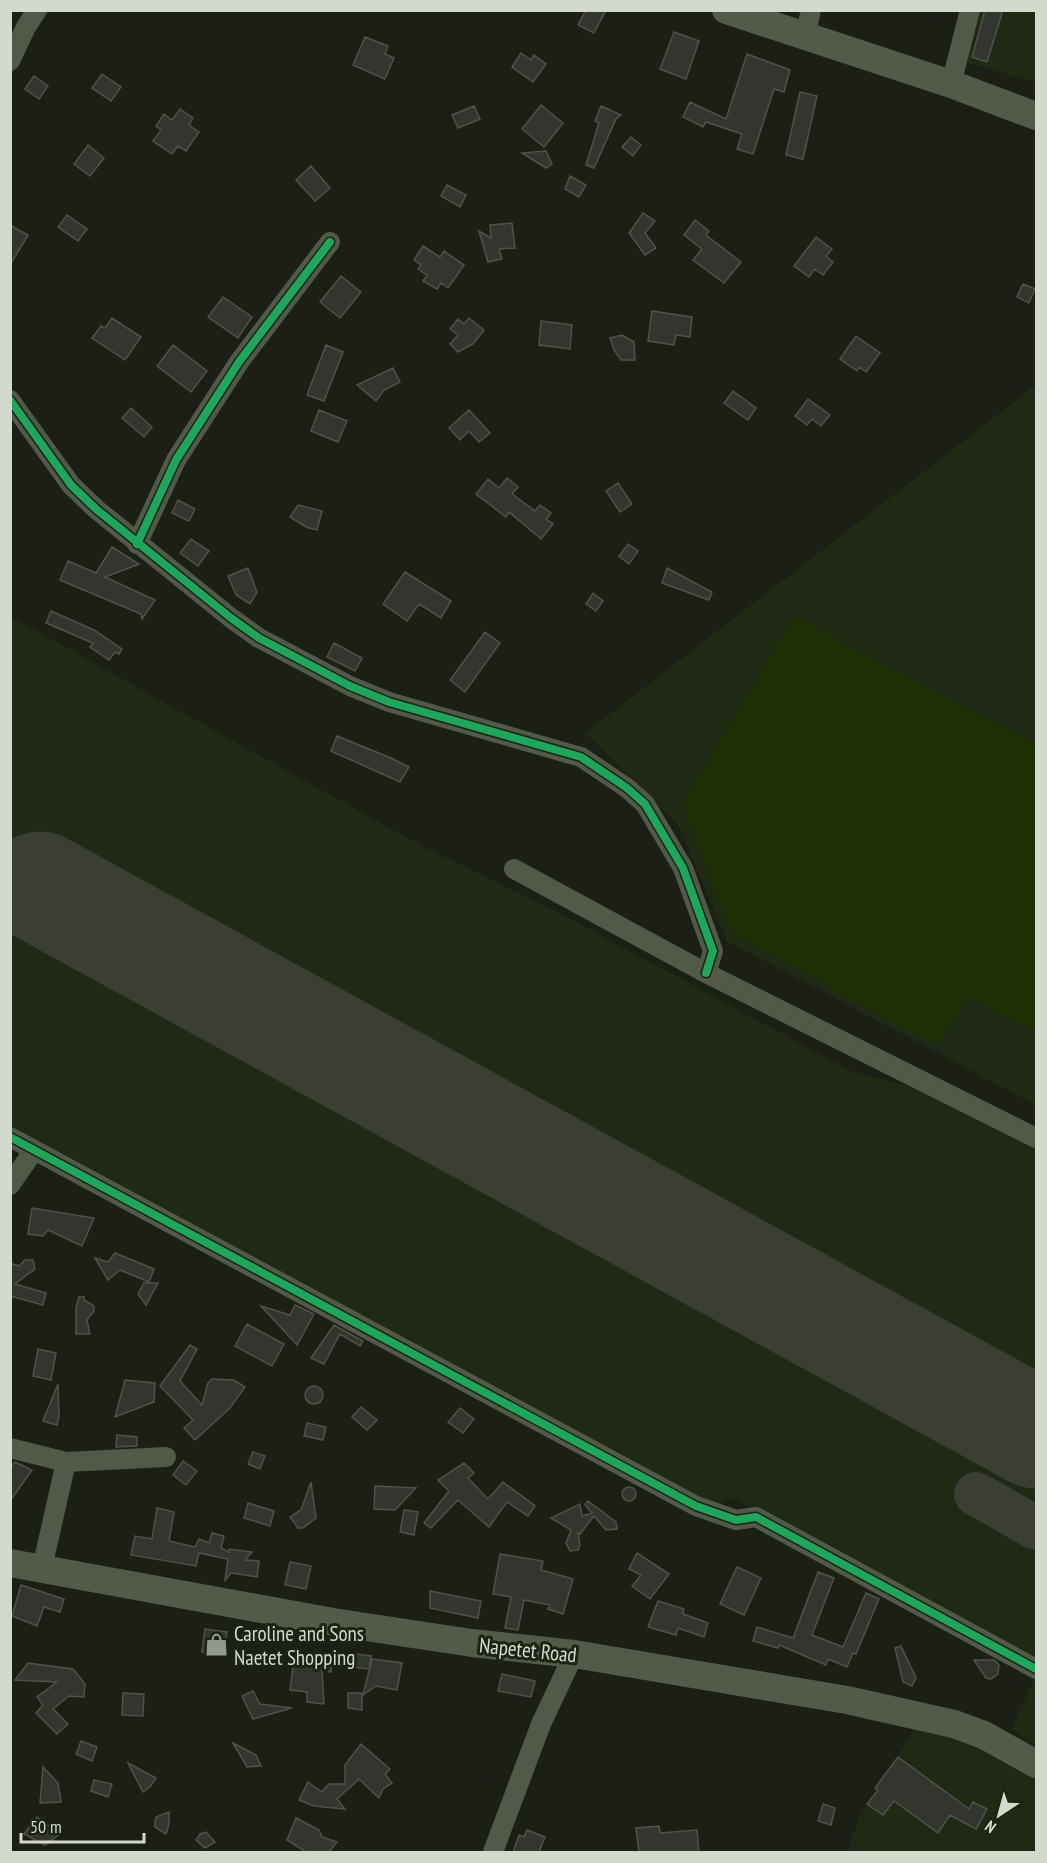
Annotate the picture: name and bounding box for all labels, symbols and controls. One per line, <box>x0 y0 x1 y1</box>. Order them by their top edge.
place label: Caroline and Sons Naetet Shopping <box>234 1620 364 1671</box>
street label: Napetet Road <box>478 1631 578 1669</box>
shop icon: Caroline and Sons Naetet Shopping <box>203 1632 229 1658</box>
north arrow <box>969 1785 1029 1845</box>
scale bar <box>21 1806 144 1844</box>
text: 50 m <box>30 1815 62 1838</box>
text: N <box>981 1817 1000 1838</box>

